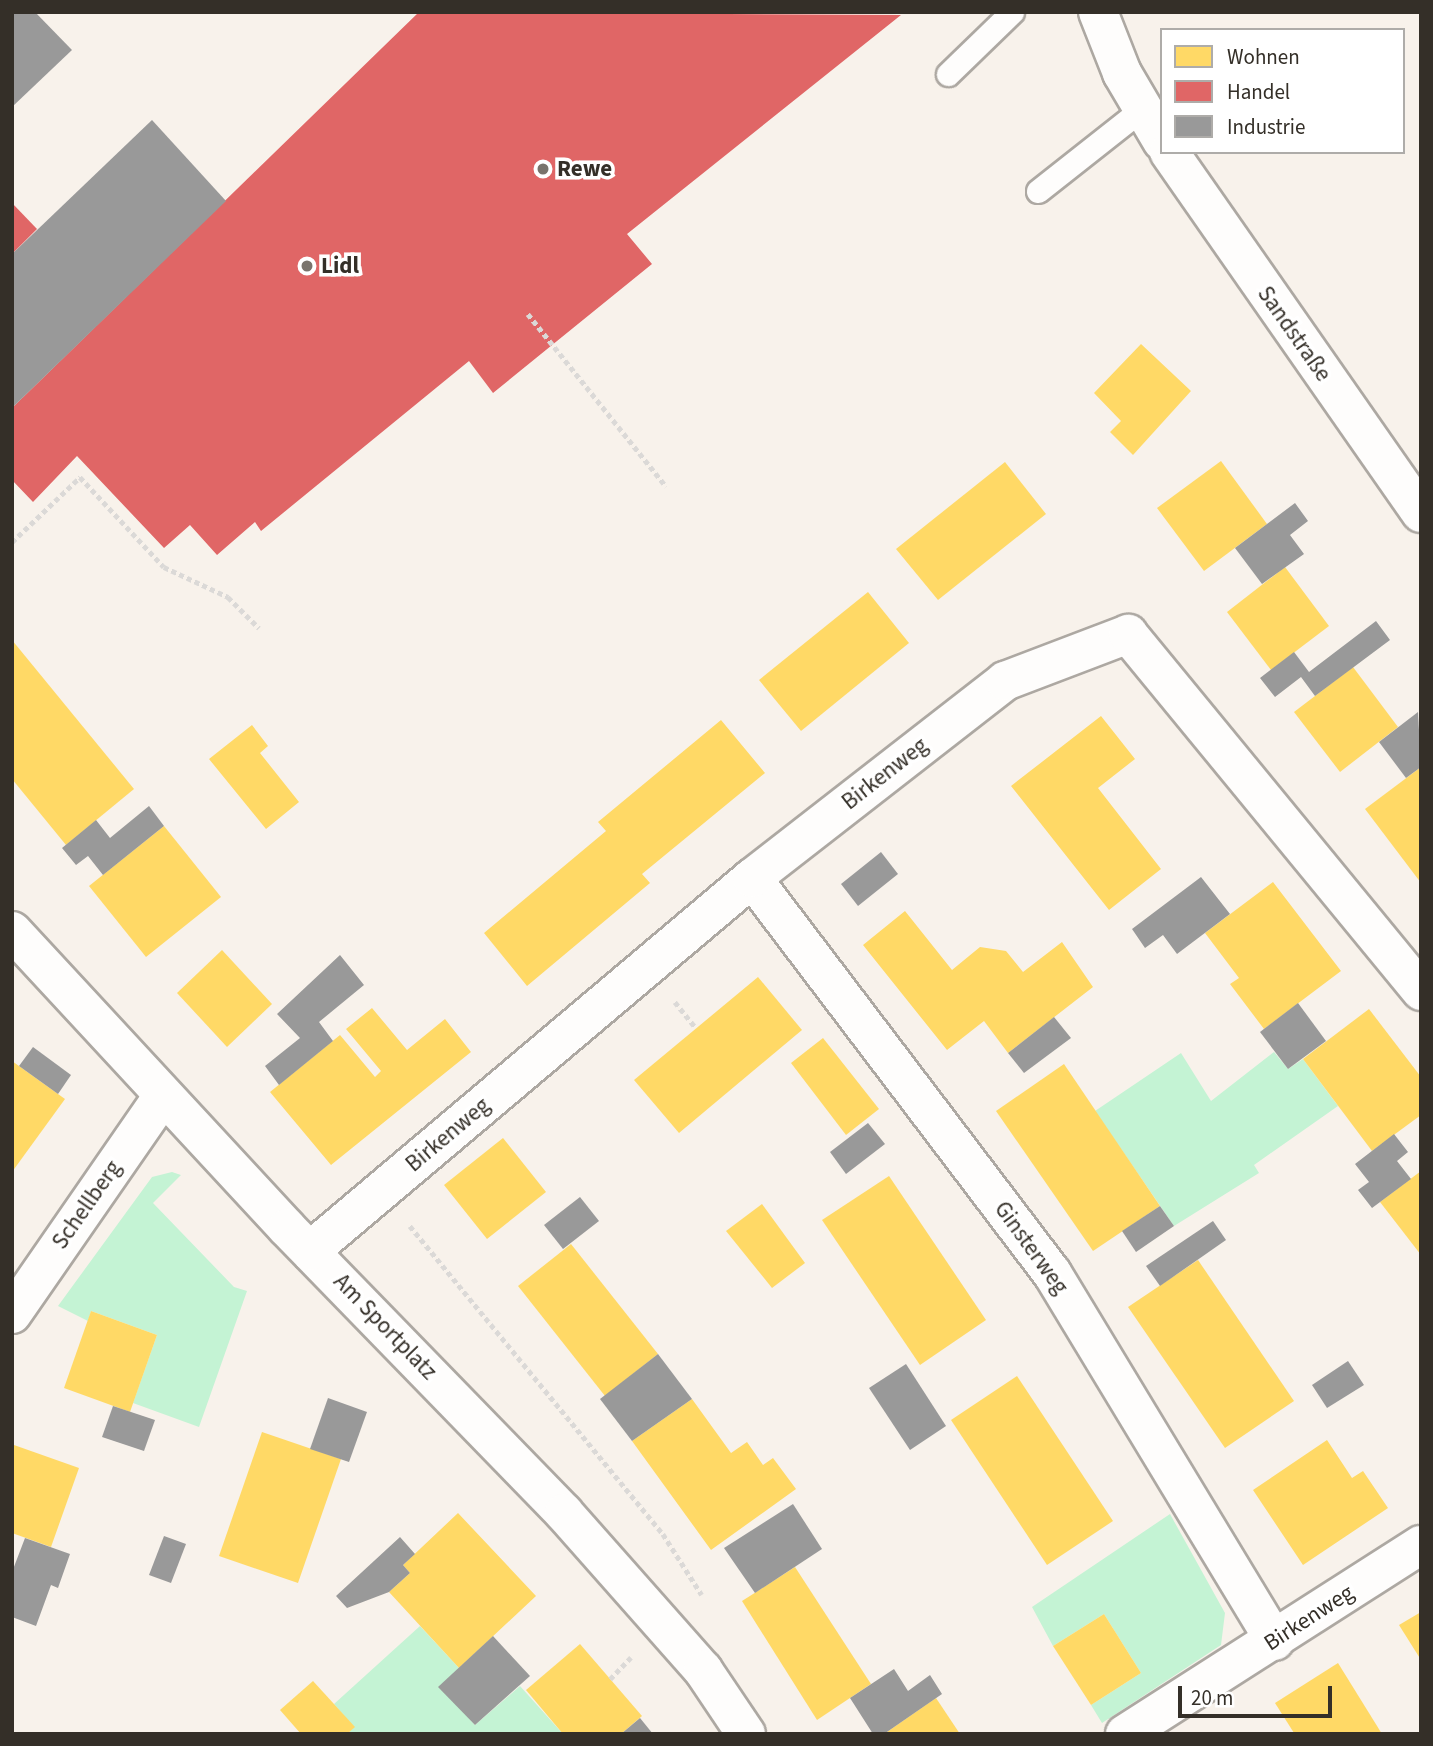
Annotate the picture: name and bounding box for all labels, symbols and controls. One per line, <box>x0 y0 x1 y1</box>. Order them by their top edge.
legend <box>1160 28 1405 154</box>
text: Wohnen <box>1227 42 1300 72</box>
text: Handel <box>1227 77 1290 107</box>
text: Industrie <box>1227 112 1305 142</box>
place label: Rewe <box>557 155 612 183</box>
marker: Rewe <box>535 161 551 177</box>
place label: Lidl <box>321 252 359 280</box>
marker: Lidl <box>299 258 315 274</box>
street label: Sandstraße <box>1251 281 1337 387</box>
street label: Birkenweg <box>837 732 933 816</box>
street label: Birkenweg <box>400 1092 496 1178</box>
street label: Schellberg <box>46 1155 128 1255</box>
street label: Ginsterweg <box>988 1196 1074 1300</box>
street label: Am Sportplatz <box>328 1268 442 1386</box>
street label: Birkenweg <box>1259 1579 1359 1657</box>
scale bar <box>1181 1672 1335 1716</box>
text: 20 m <box>1191 1683 1233 1713</box>

